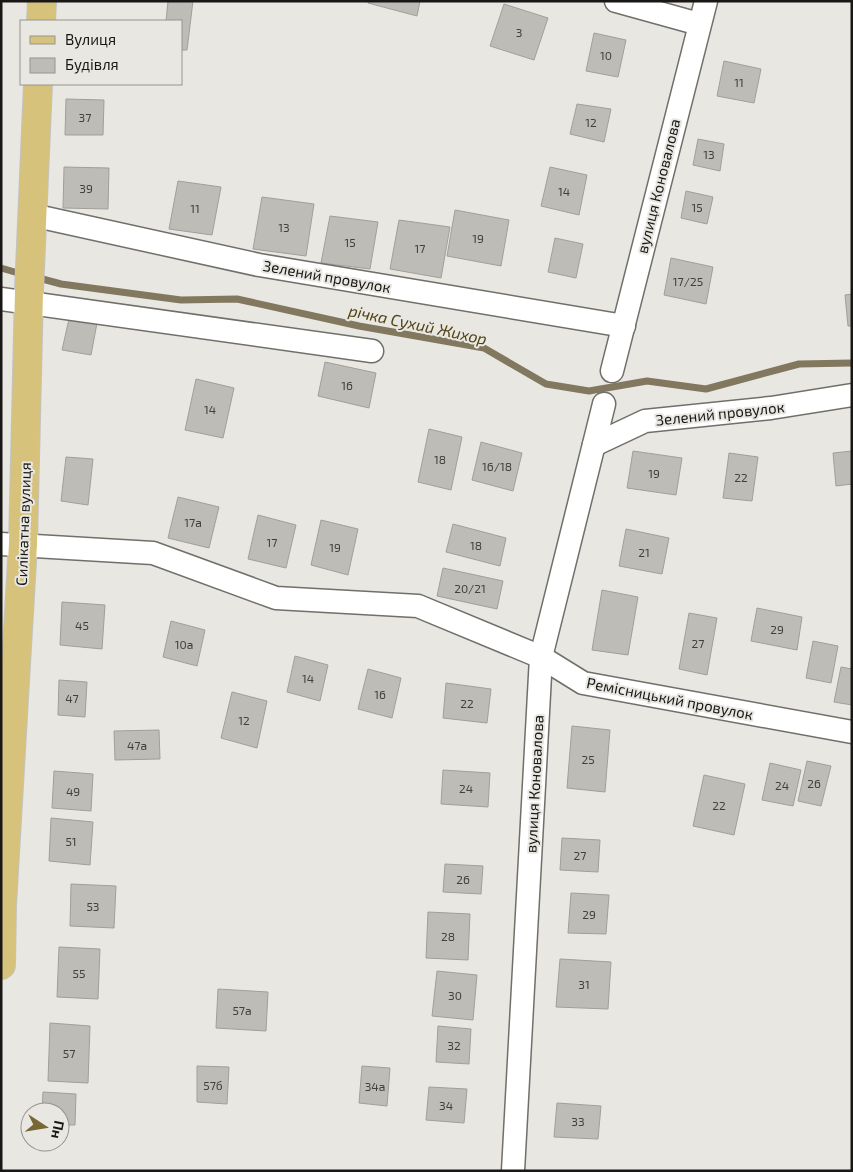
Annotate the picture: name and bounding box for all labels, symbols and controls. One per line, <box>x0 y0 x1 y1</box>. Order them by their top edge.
legend <box>20 20 182 85</box>
house number: 3 <box>516 25 522 39</box>
text: Вулиця <box>65 30 116 49</box>
house number: 10 <box>600 48 612 62</box>
text: Будівля <box>65 55 119 74</box>
house number: 11 <box>734 75 744 89</box>
house number: 37 <box>79 110 91 124</box>
house number: 12 <box>585 115 597 129</box>
street label: вулиця Коновалова <box>633 117 684 255</box>
house number: 13 <box>703 147 715 161</box>
house number: 39 <box>79 181 93 195</box>
house number: 14 <box>558 184 570 198</box>
house number: 15 <box>691 200 703 214</box>
house number: 11 <box>190 201 200 215</box>
house number: 13 <box>278 220 290 234</box>
house number: 19 <box>472 231 484 245</box>
house number: 15 <box>344 235 356 249</box>
house number: 17 <box>415 241 425 255</box>
street label: Зелений провулок <box>262 256 392 297</box>
house number: 17/25 <box>673 274 703 288</box>
water label: річка Сухий Жихор <box>347 300 489 348</box>
house number: 16 <box>341 378 353 392</box>
street label: Зелений провулок <box>655 397 785 430</box>
house number: 14 <box>204 402 216 416</box>
house number: 18 <box>434 452 446 466</box>
house number: 16/18 <box>482 459 512 473</box>
street label: Силікатна вулиця <box>12 462 35 586</box>
house number: 19 <box>648 466 660 480</box>
house number: 22 <box>734 470 748 484</box>
house number: 17а <box>184 515 202 529</box>
house number: 17 <box>267 535 277 549</box>
house number: 18 <box>470 538 482 552</box>
house number: 19 <box>329 540 341 554</box>
house number: 21 <box>638 545 650 559</box>
house number: 20/21 <box>454 581 486 595</box>
house number: 45 <box>75 618 89 632</box>
house number: 29 <box>770 622 784 636</box>
house number: 27 <box>692 636 704 650</box>
house number: 10а <box>175 637 193 651</box>
house number: 14 <box>302 671 314 685</box>
street label: Ремісницький провулок <box>585 673 755 724</box>
house number: 16 <box>374 687 386 701</box>
house number: 47 <box>65 691 79 705</box>
house number: 22 <box>460 696 474 710</box>
house number: 12 <box>238 713 250 727</box>
street label: вулиця Коновалова <box>521 714 548 854</box>
house number: 47а <box>127 738 147 752</box>
house number: 25 <box>581 752 595 766</box>
house number: 26 <box>807 776 821 790</box>
house number: 24 <box>775 778 789 792</box>
house number: 24 <box>459 781 473 795</box>
house number: 49 <box>66 784 80 798</box>
house number: 22 <box>712 798 726 812</box>
house number: 51 <box>65 834 77 848</box>
house number: 27 <box>574 848 586 862</box>
house number: 26 <box>456 872 470 886</box>
house number: 53 <box>86 899 100 913</box>
house number: 29 <box>582 907 596 921</box>
house number: 28 <box>441 929 455 943</box>
house number: 55 <box>73 966 85 980</box>
house number: 31 <box>578 977 590 991</box>
house number: 30 <box>448 988 462 1002</box>
house number: 57а <box>232 1003 252 1017</box>
house number: 32 <box>447 1038 461 1052</box>
house number: 57 <box>63 1046 75 1060</box>
house number: 57б <box>203 1078 223 1092</box>
house number: 34а <box>365 1079 385 1093</box>
house number: 34 <box>439 1098 453 1112</box>
north arrow <box>20 1102 70 1152</box>
house number: 33 <box>571 1114 585 1128</box>
text: Пн <box>48 1119 68 1140</box>

